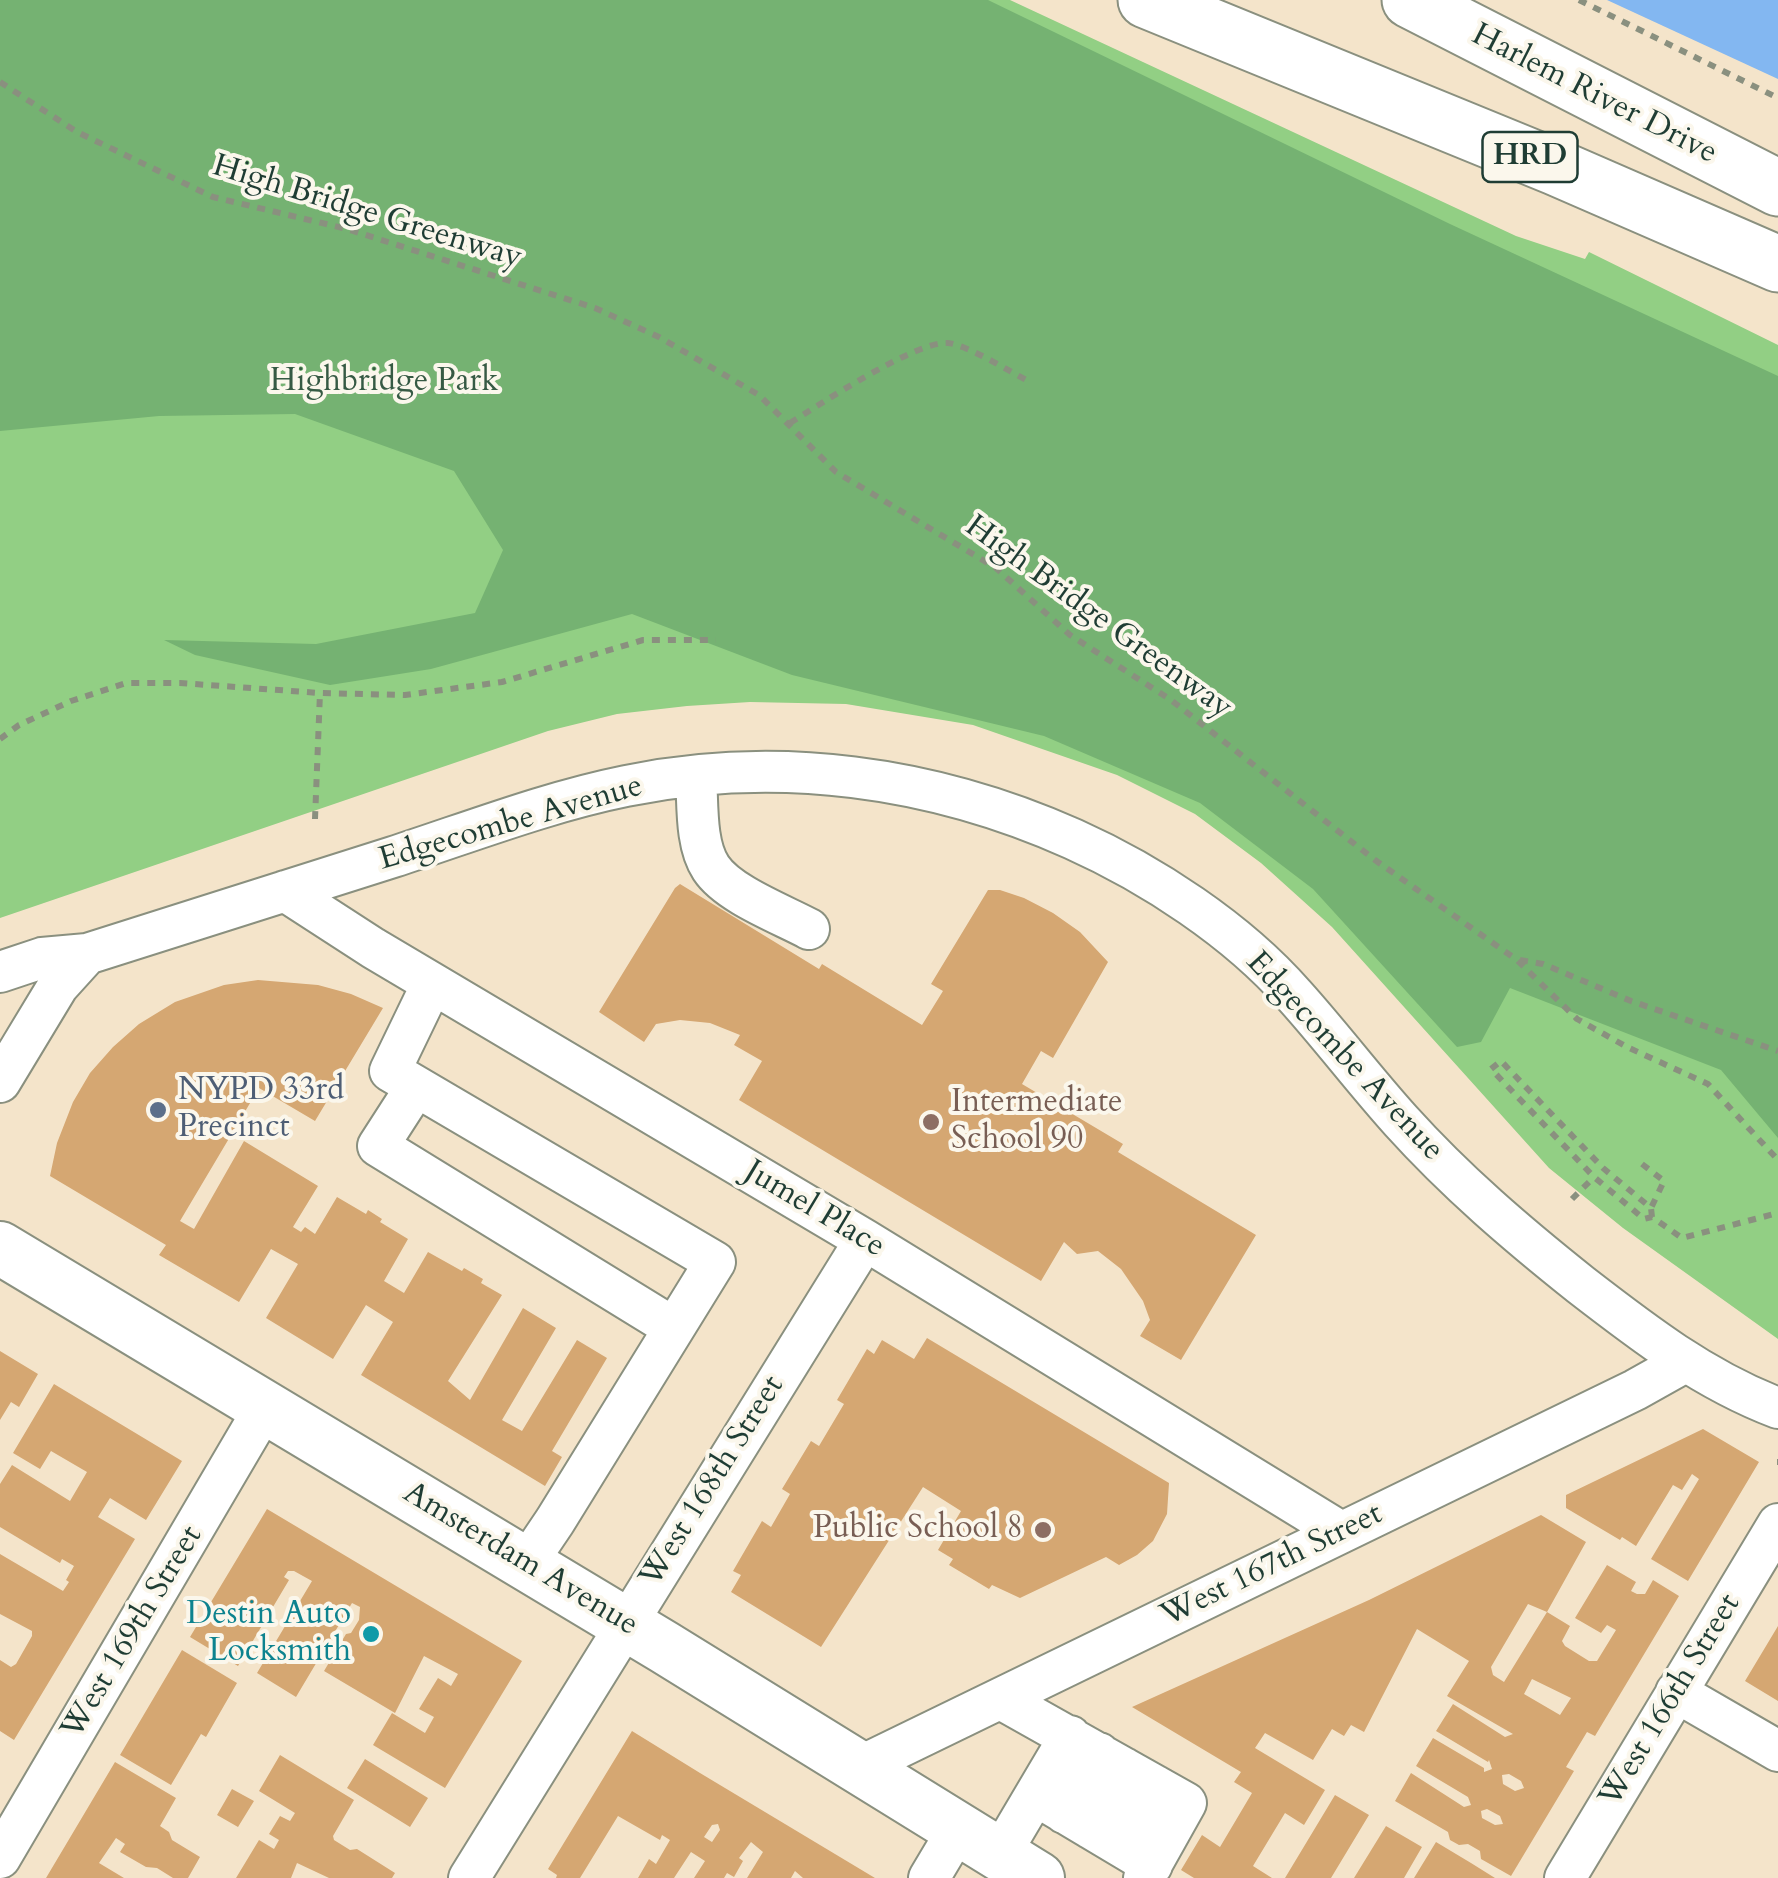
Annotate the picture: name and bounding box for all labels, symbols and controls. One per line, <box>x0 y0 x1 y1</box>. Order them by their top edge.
street label: Harlem River Drive <box>1465 17 1723 173</box>
road number: HRD <box>1482 132 1578 182</box>
street label: High Bridge Greenway <box>208 148 526 278</box>
park label: Highbridge Park <box>270 364 498 402</box>
street label: High Bridge Greenway <box>957 508 1239 728</box>
street label: Edgecombe Avenue <box>375 768 647 880</box>
street label: Edgecombe Avenue <box>1237 944 1451 1170</box>
place label: NYPD 33rd Precinct <box>178 1073 344 1148</box>
place label: Intermediate School 90 <box>951 1085 1123 1160</box>
marker: NYPD 33rd Precinct <box>147 1099 169 1121</box>
marker: Intermediate School 90 <box>920 1111 942 1133</box>
street label: Jumel Place <box>737 1153 891 1267</box>
street label: West 168th Street <box>633 1369 793 1595</box>
street label: Amsterdam Avenue <box>396 1475 644 1645</box>
street label: West 167th Street <box>1155 1496 1389 1636</box>
place label: Public School 8 <box>813 1511 1023 1549</box>
marker: Public School 8 <box>1032 1519 1054 1541</box>
street label: West 169th Street <box>54 1520 212 1746</box>
street label: West 166th Street <box>1592 1588 1750 1814</box>
place label: Destin Auto Locksmith <box>186 1597 351 1672</box>
marker: Destin Auto Locksmith <box>360 1623 382 1645</box>

